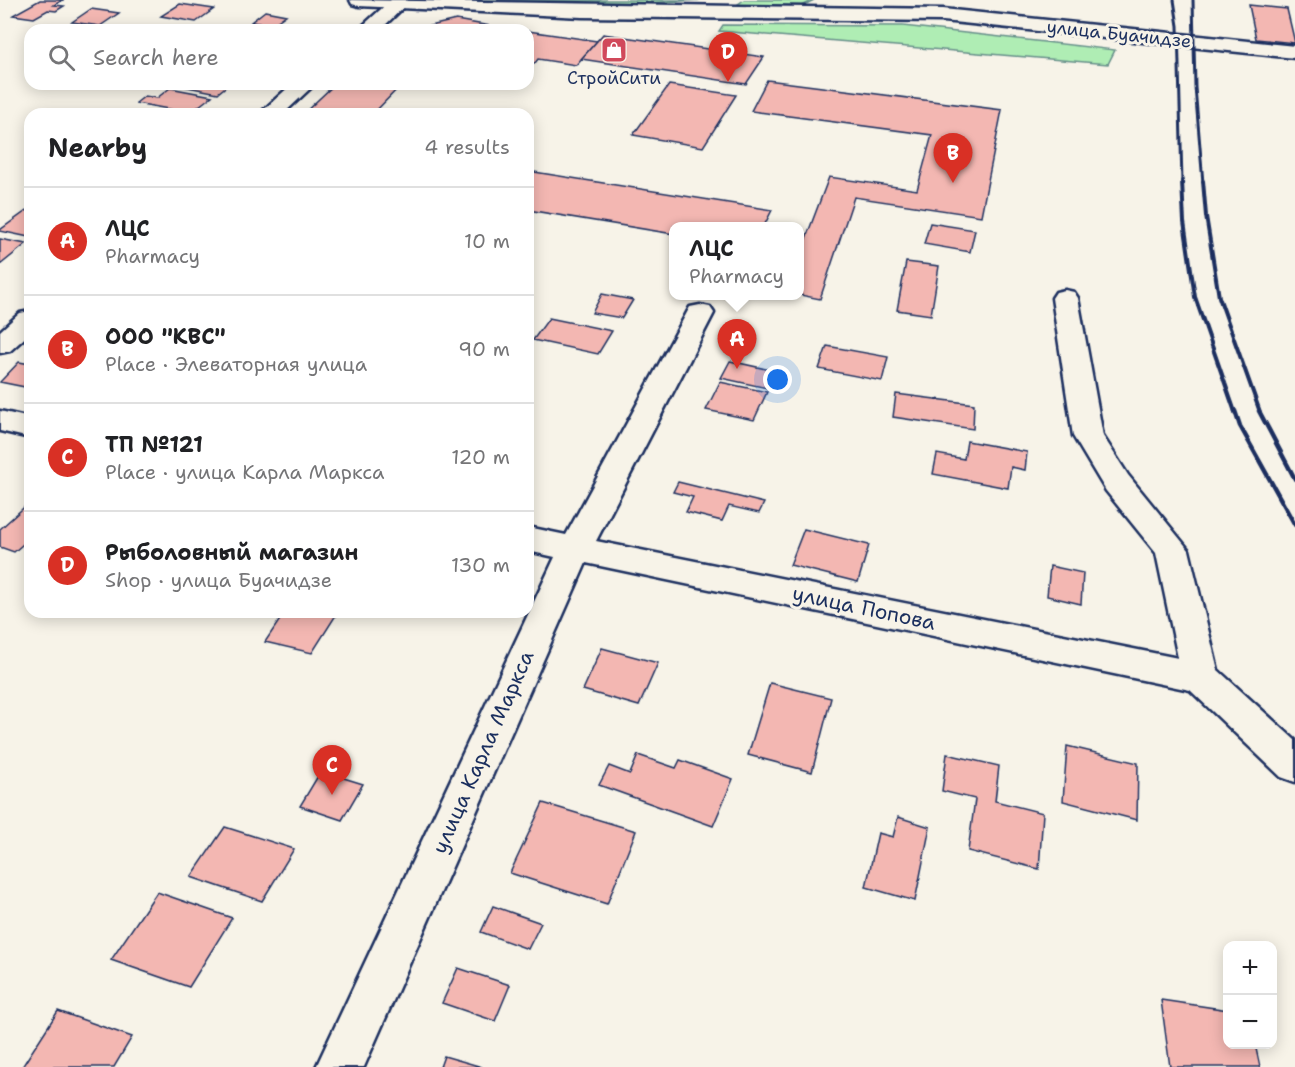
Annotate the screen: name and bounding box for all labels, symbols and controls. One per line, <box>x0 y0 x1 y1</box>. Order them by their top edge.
street label: улица Буачидзе <box>1046 14 1192 54</box>
search box <box>24 24 534 90</box>
pin: D <box>708 32 748 82</box>
shop icon: СтройСити <box>599 35 629 65</box>
icon: search <box>45 41 78 74</box>
text: Search here <box>93 43 219 72</box>
place label: СтройСити <box>567 66 661 90</box>
text: Nearby <box>48 130 147 165</box>
text: 4 results <box>424 134 510 160</box>
pin: B <box>934 134 972 183</box>
text: ЛЦС <box>105 214 150 243</box>
popup <box>669 222 804 300</box>
text: A <box>60 228 75 254</box>
text: 10 m <box>464 228 510 254</box>
text: ЛЦС <box>689 234 734 263</box>
text: Pharmacy <box>105 243 200 269</box>
text: Pharmacy <box>689 263 784 289</box>
pin: A <box>718 320 756 369</box>
text: ООО "КВС" <box>105 322 226 351</box>
text: B <box>61 336 74 362</box>
text: 90 m <box>458 336 510 362</box>
text: Place · Элеваторная улица <box>105 351 367 377</box>
your location <box>763 365 792 394</box>
text: ТП №121 <box>105 430 203 459</box>
text: C <box>61 444 74 470</box>
text: 120 m <box>451 444 510 470</box>
text: Place · улица Карла Маркса <box>105 459 384 485</box>
text: Рыболовный магазин <box>105 538 358 567</box>
text: D <box>60 552 75 578</box>
text: 130 m <box>451 552 510 578</box>
text: Shop · улица Буачидзе <box>105 567 332 593</box>
street label: улица Попова <box>790 579 938 637</box>
street label: улица Карла Маркса <box>426 646 540 858</box>
pin: C <box>312 746 352 795</box>
map controls <box>1223 941 1277 1049</box>
button: + <box>1223 941 1277 995</box>
button: − <box>1223 995 1277 1049</box>

